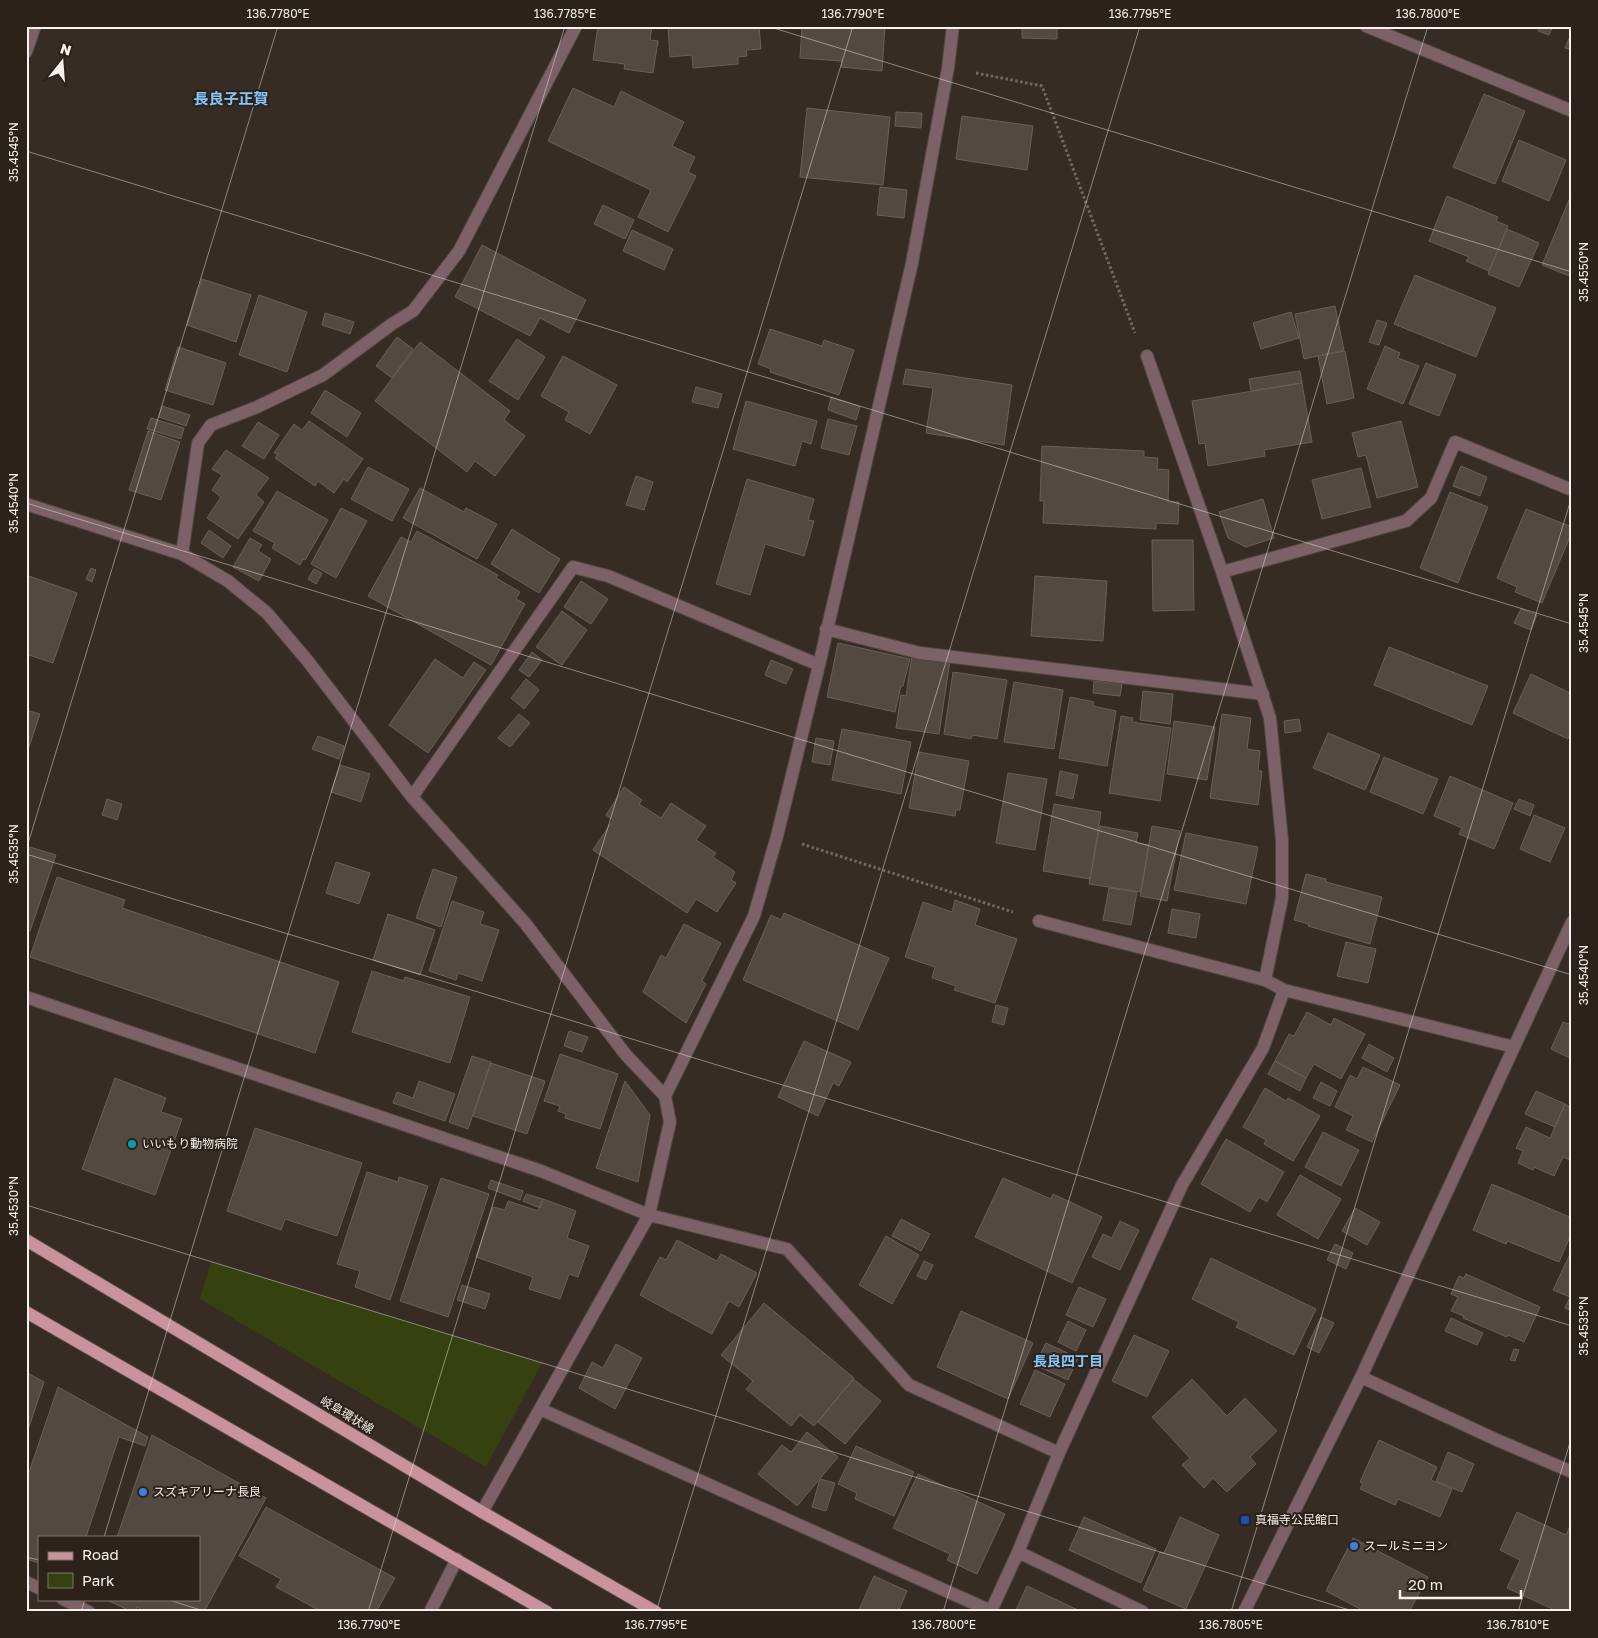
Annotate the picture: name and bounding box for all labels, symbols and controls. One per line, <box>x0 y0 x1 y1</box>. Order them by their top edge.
text: 136.7780°E <box>246 6 310 21</box>
text: 136.7785°E <box>534 6 596 21</box>
text: 136.7790°E <box>821 6 885 21</box>
text: 136.7795°E <box>1109 6 1171 21</box>
text: 136.7800°E <box>1396 6 1460 21</box>
north arrow <box>38 38 88 88</box>
text: N <box>58 39 74 59</box>
district label: 長良子正賀 <box>193 89 269 107</box>
text: 35.4545°N <box>6 122 21 182</box>
text: 35.4550°N <box>1576 242 1591 302</box>
text: 35.4540°N <box>6 473 21 533</box>
text: 35.4545°N <box>1576 593 1591 653</box>
text: 35.4535°N <box>6 824 21 884</box>
text: 35.4540°N <box>1576 945 1591 1005</box>
place label: いいもり動物病院 <box>142 1136 238 1151</box>
marker: いいもり動物病院 <box>126 1138 138 1150</box>
text: 35.4530°N <box>6 1176 21 1236</box>
text: 35.4535°N <box>1576 1296 1591 1356</box>
district label: 長良四丁目 <box>1033 1352 1103 1369</box>
street label: 岐阜環状線 <box>318 1393 377 1436</box>
place label: スズキアリーナ長良 <box>153 1484 261 1499</box>
marker: スズキアリーナ長良 <box>137 1486 149 1498</box>
place label: 真福寺公民館口 <box>1255 1512 1339 1527</box>
marker: 真福寺公民館口 <box>1239 1514 1251 1526</box>
legend <box>38 1536 200 1600</box>
place label: スールミニヨン <box>1364 1538 1448 1553</box>
marker: スールミニヨン <box>1348 1540 1360 1552</box>
text: Road <box>82 1545 119 1563</box>
scale bar <box>1400 1568 1522 1600</box>
text: Park <box>82 1571 115 1589</box>
text: 20 m <box>1408 1575 1443 1593</box>
text: 136.7790°E <box>337 1617 401 1632</box>
text: 136.7795°E <box>625 1617 687 1632</box>
text: 136.7800°E <box>912 1617 976 1632</box>
text: 136.7805°E <box>1199 1617 1263 1632</box>
text: 136.7810°E <box>1487 1617 1549 1632</box>

